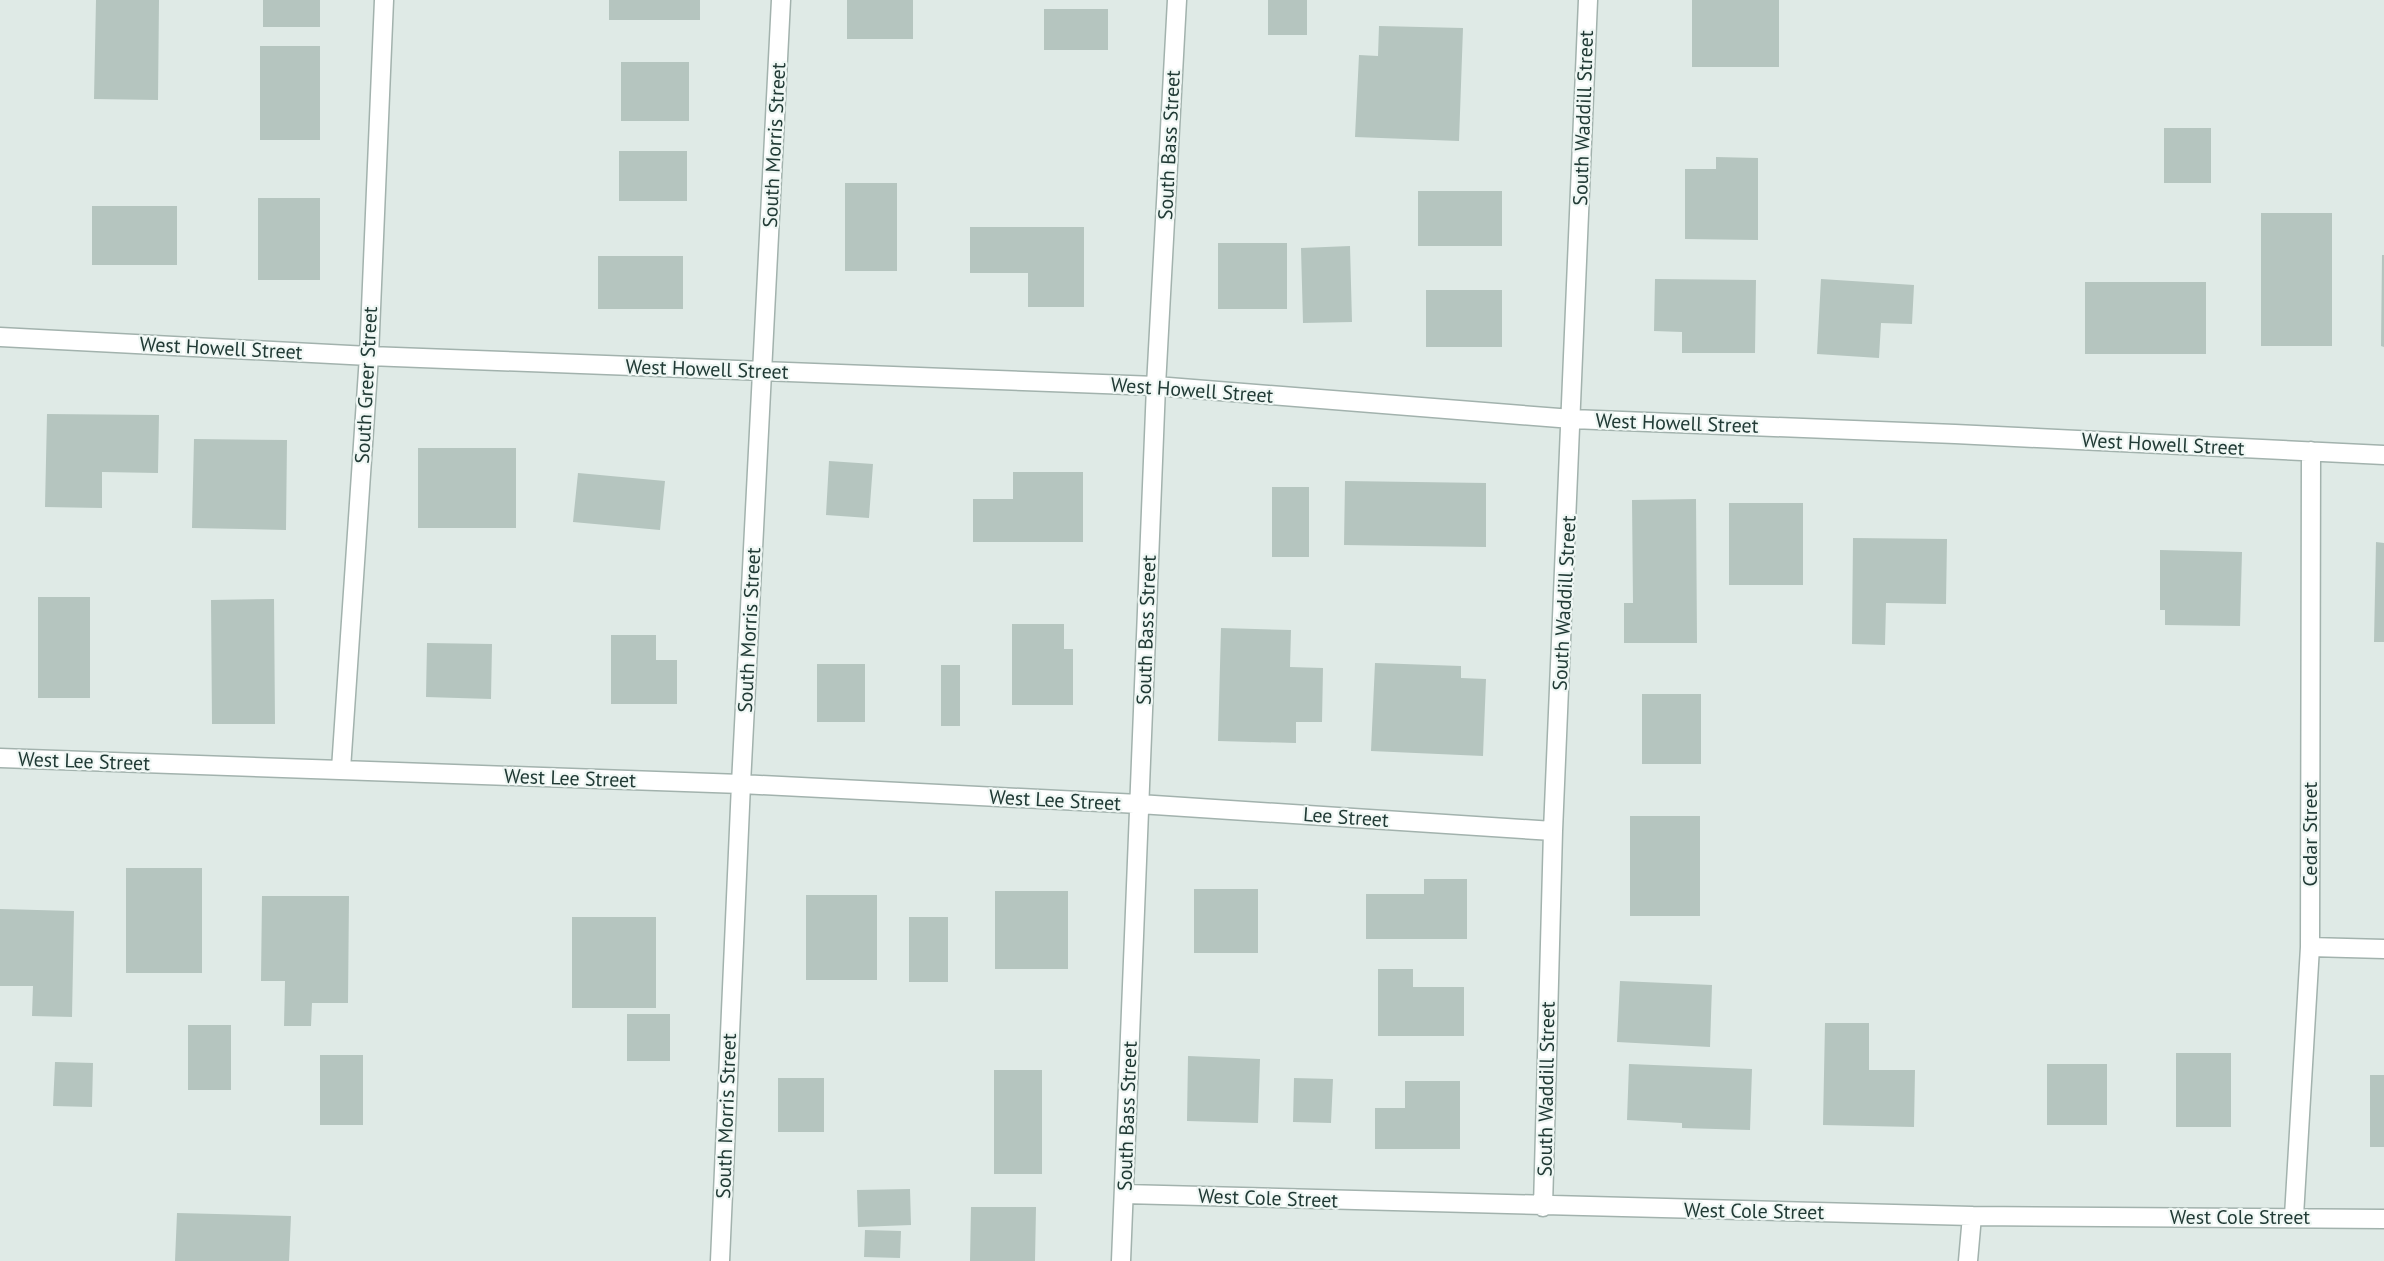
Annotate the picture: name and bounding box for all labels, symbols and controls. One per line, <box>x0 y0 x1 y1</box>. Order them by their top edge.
street label: South Waddill Street <box>1567 30 1599 206</box>
street label: South Morris Street <box>757 61 791 228</box>
street label: South Bass Street <box>1152 69 1186 221</box>
street label: South Greer Street <box>349 305 383 464</box>
street label: West Howell Street <box>139 331 303 365</box>
street label: West Howell Street <box>625 353 789 385</box>
street label: West Howell Street <box>1110 371 1274 409</box>
street label: West Howell Street <box>1595 407 1759 439</box>
street label: West Howell Street <box>2081 427 2245 461</box>
street label: South Waddill Street <box>1546 515 1582 691</box>
street label: South Morris Street <box>732 546 766 713</box>
street label: South Bass Street <box>1130 554 1162 705</box>
street label: West Lee Street <box>18 746 151 776</box>
street label: West Lee Street <box>504 763 637 793</box>
street label: Cedar Street <box>2297 781 2323 886</box>
street label: West Lee Street <box>988 784 1122 816</box>
street label: Lee Street <box>1302 801 1390 833</box>
street label: South Waddill Street <box>1531 1001 1561 1177</box>
street label: South Morris Street <box>710 1033 742 1199</box>
street label: South Bass Street <box>1111 1040 1143 1191</box>
street label: West Cole Street <box>1197 1183 1339 1213</box>
street label: West Cole Street <box>1684 1197 1825 1225</box>
street label: West Cole Street <box>2170 1204 2310 1230</box>

